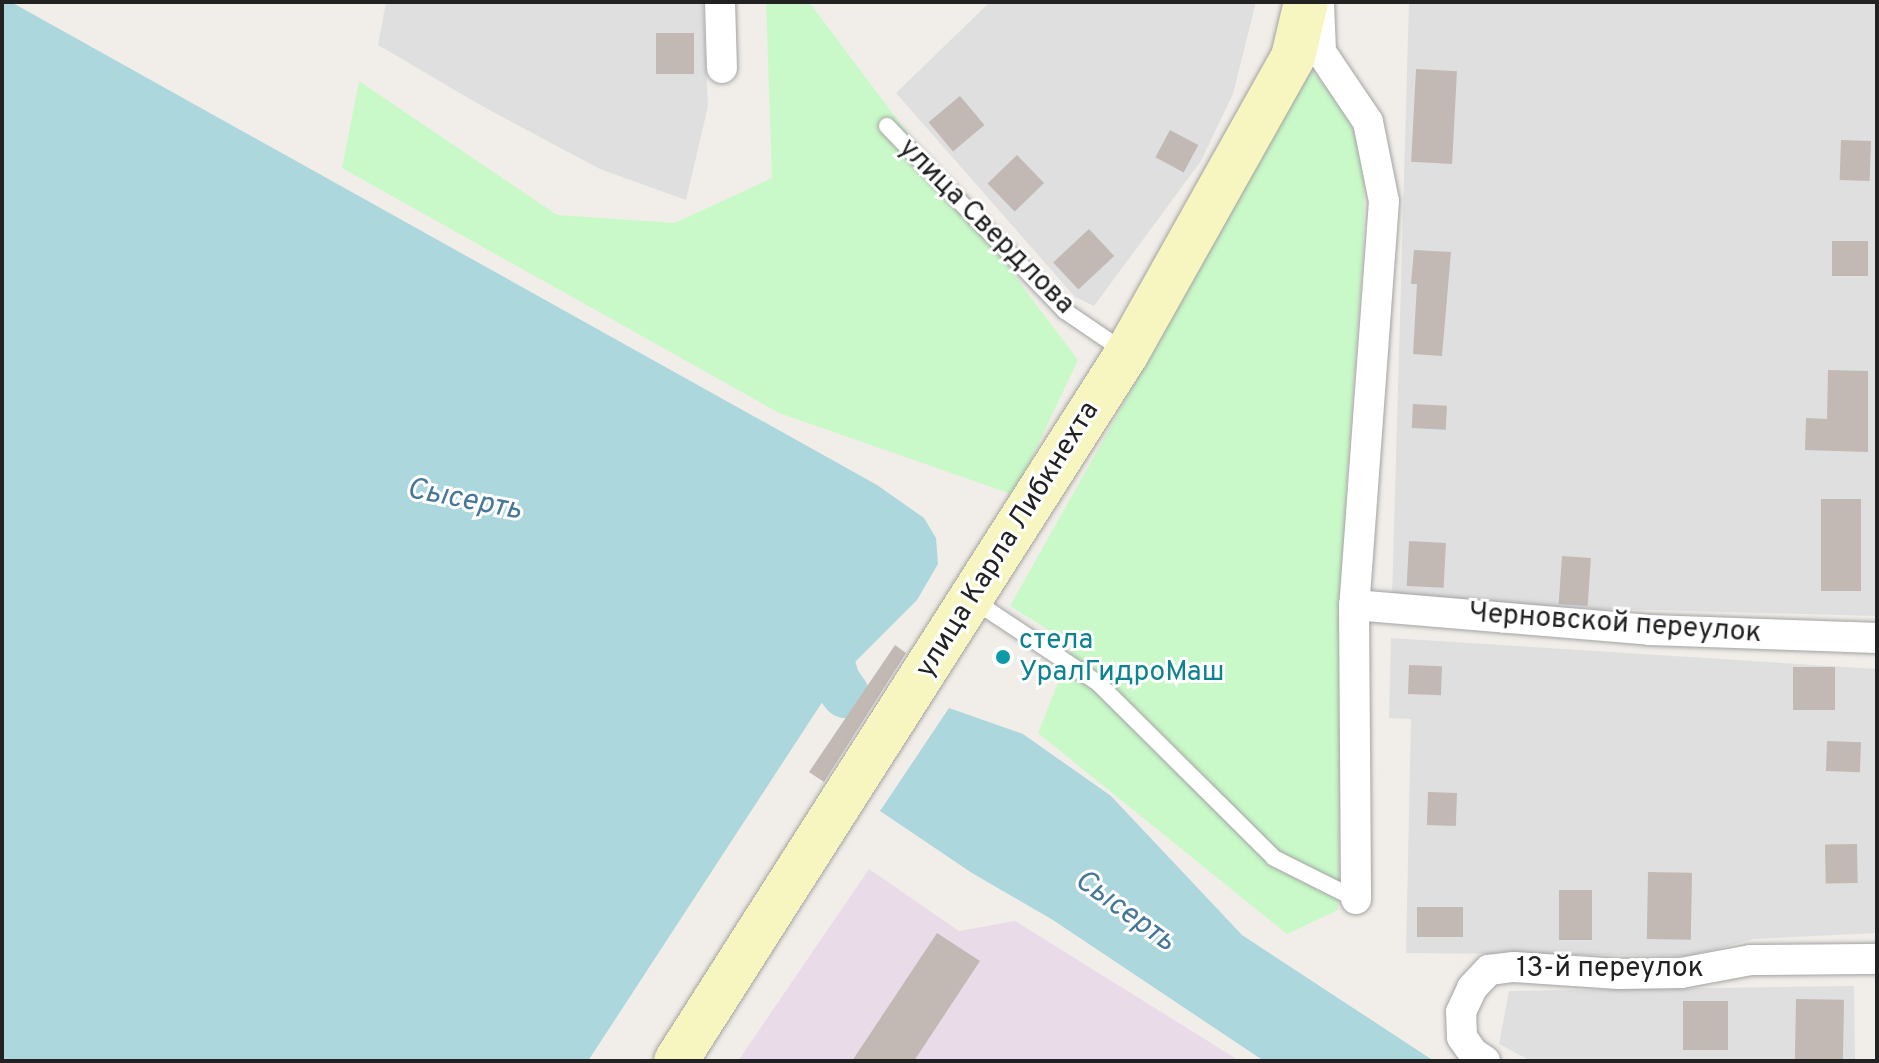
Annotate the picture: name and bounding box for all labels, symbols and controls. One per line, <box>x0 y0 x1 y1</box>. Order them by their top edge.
street label: улица Свердлова <box>891 132 1081 322</box>
street label: улица Карла Либкнехта <box>909 396 1107 684</box>
water label: Сысерть <box>403 472 525 530</box>
street label: Черновской переулок <box>1467 597 1763 651</box>
place label: стела УралГидроМаш <box>1019 624 1225 690</box>
marker: стела УралГидроМаш <box>994 648 1012 666</box>
water label: Сысерть <box>1066 863 1182 961</box>
street label: 13-й переулок <box>1516 952 1704 986</box>

